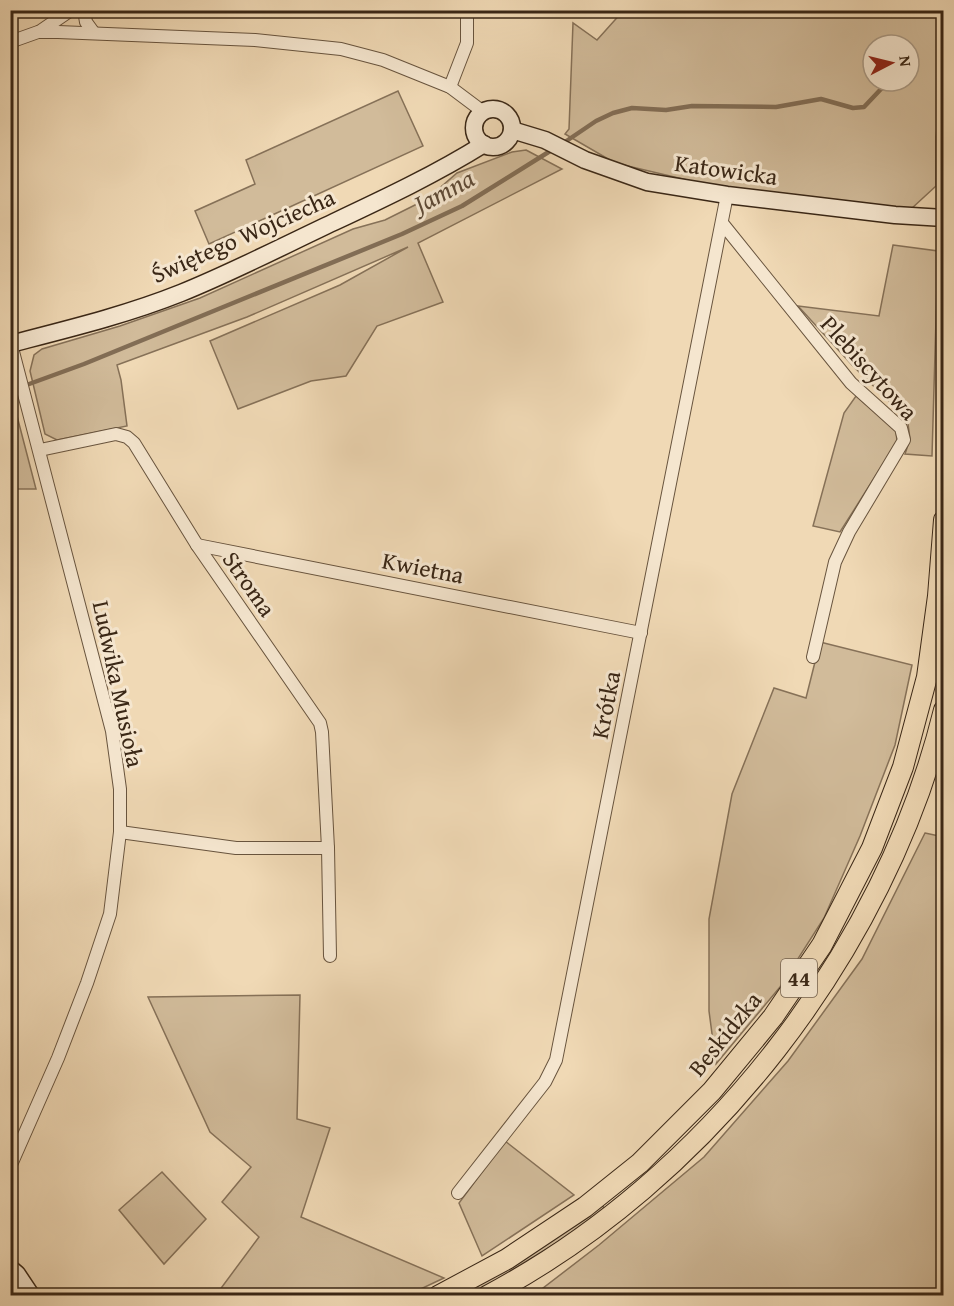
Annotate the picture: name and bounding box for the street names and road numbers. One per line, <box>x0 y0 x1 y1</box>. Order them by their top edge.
street label: Katowicka <box>672 145 780 194</box>
street label: Świętego Wojciecha <box>145 179 341 292</box>
street label: Plebiscytowa <box>813 307 926 428</box>
street label: Kwietna <box>379 542 468 593</box>
street label: Stroma <box>214 544 285 624</box>
street label: Ludwika Musioła <box>84 597 153 771</box>
street label: Krótka <box>582 667 629 742</box>
road number: 44 <box>781 959 817 997</box>
street label: Beskidzka <box>679 983 770 1084</box>

